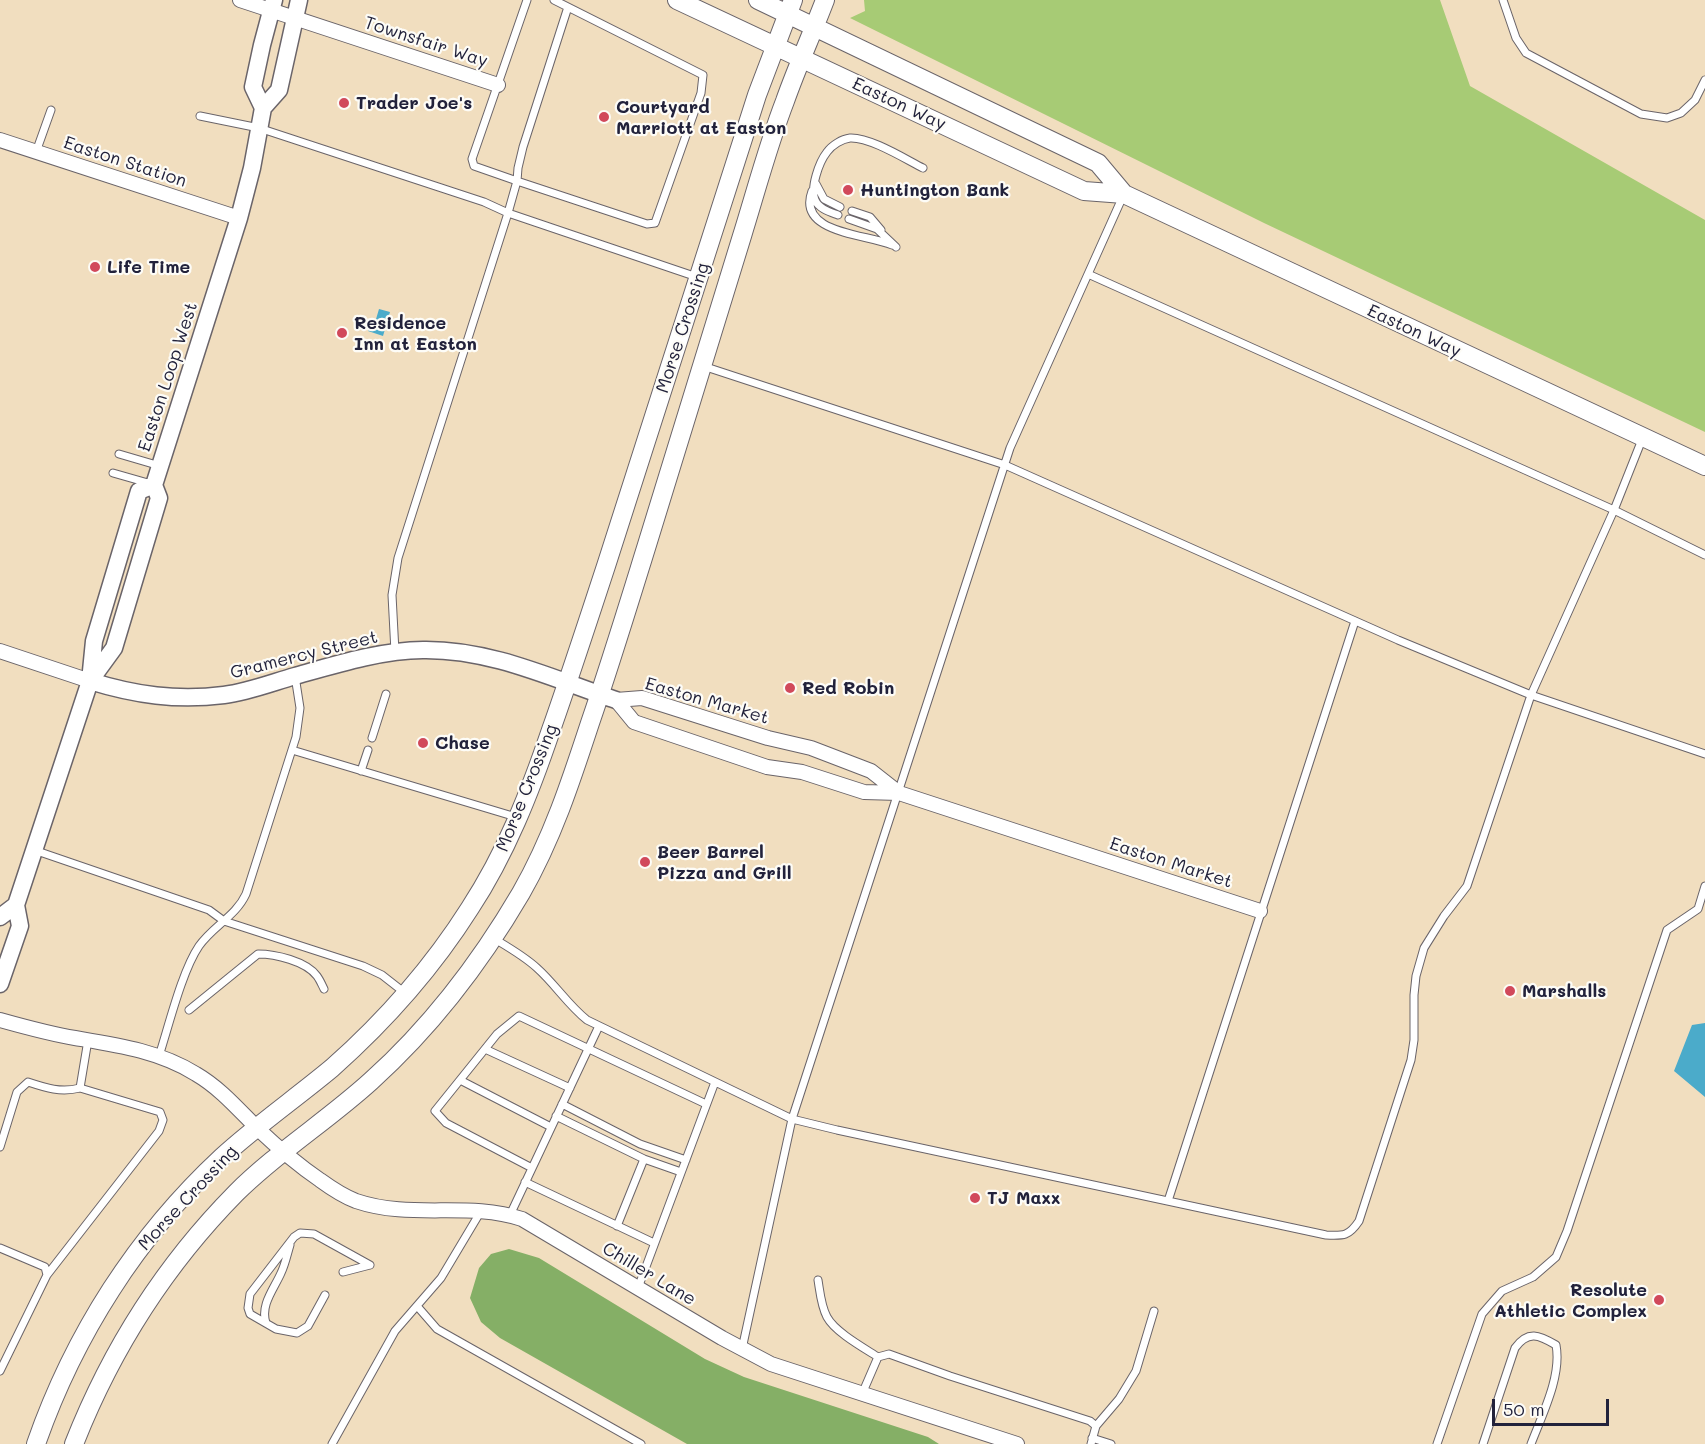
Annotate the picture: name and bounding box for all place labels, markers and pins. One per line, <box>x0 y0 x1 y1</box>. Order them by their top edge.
place label: Trader Joe's <box>356 92 472 114</box>
marker: Trader Joe's <box>337 96 351 110</box>
place label: Courtyard Marriott at Easton <box>616 96 786 138</box>
marker: Courtyard Marriott at Easton <box>597 110 611 124</box>
place label: Huntington Bank <box>860 179 1009 201</box>
marker: Huntington Bank <box>841 183 855 197</box>
place label: Life Time <box>107 256 190 278</box>
marker: Life Time <box>88 260 102 274</box>
place label: Residence Inn at Easton <box>354 312 477 354</box>
marker: Residence Inn at Easton <box>335 326 349 340</box>
place label: Red Robin <box>802 677 894 699</box>
marker: Red Robin <box>783 681 797 695</box>
place label: Chase <box>435 732 490 754</box>
marker: Chase <box>416 736 430 750</box>
place label: Beer Barrel Pizza and Grill <box>657 841 792 884</box>
marker: Beer Barrel Pizza and Grill <box>638 855 652 869</box>
place label: Marshalls <box>1522 980 1606 1002</box>
marker: Marshalls <box>1503 984 1517 998</box>
place label: TJ Maxx <box>987 1187 1061 1209</box>
marker: TJ Maxx <box>968 1191 982 1205</box>
place label: Resolute Athletic Complex <box>1494 1279 1647 1322</box>
marker: Resolute Athletic Complex <box>1652 1293 1666 1307</box>

